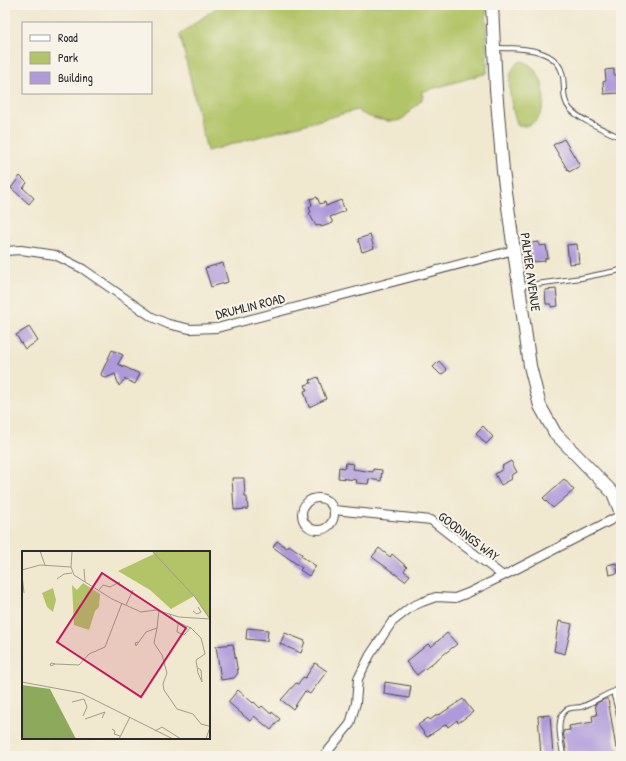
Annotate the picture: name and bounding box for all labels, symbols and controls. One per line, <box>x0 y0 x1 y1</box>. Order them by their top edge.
legend <box>22 22 152 94</box>
text: Road <box>58 29 78 46</box>
text: Park <box>58 49 78 66</box>
text: Building <box>58 69 93 86</box>
street label: PALMER AVENUE <box>517 232 545 313</box>
street label: DRUMLIN ROAD <box>214 289 287 323</box>
street label: GOODINGS WAY <box>435 507 503 565</box>
inset map <box>22 551 210 739</box>

